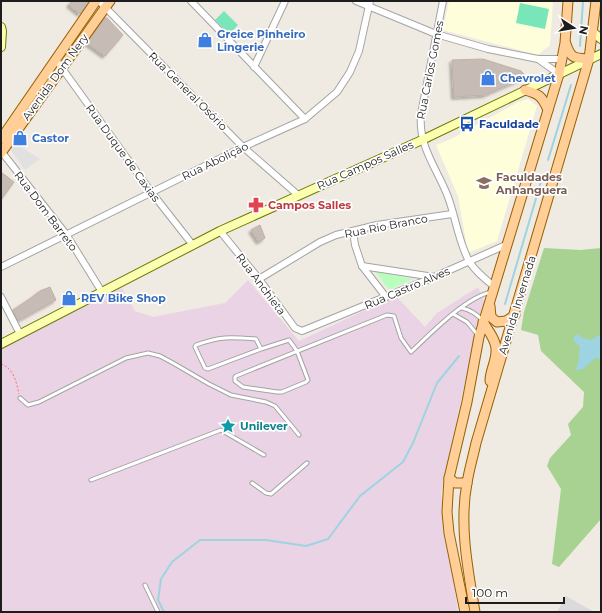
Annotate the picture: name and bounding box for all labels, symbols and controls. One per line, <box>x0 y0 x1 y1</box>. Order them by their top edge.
north arrow <box>554 8 594 48</box>
street label: Rua Carlos Gomes <box>414 19 447 121</box>
text: N <box>576 24 592 36</box>
place label: Greice Pinheiro Lingerie <box>217 27 306 54</box>
street label: Avenida Dom Nery <box>19 31 91 123</box>
shop icon: Greice Pinheiro Lingerie <box>196 31 214 49</box>
street label: Rua General Osório <box>146 49 230 133</box>
shop icon: Chevrolet <box>479 69 497 87</box>
place label: Chevrolet <box>500 71 556 85</box>
street label: Rua Duque de Caxias <box>83 101 164 205</box>
bus stop icon: Faculdade <box>458 115 476 133</box>
place label: Faculdade <box>479 117 539 131</box>
shop icon: Castor <box>11 129 29 147</box>
place label: Castor <box>32 131 69 145</box>
street label: Rua Campos Salles <box>314 137 416 193</box>
street label: Rua Abolição <box>179 139 251 183</box>
street label: Rua Dom Barreto <box>11 168 81 254</box>
place label: Faculdades Anhanguera <box>495 170 568 197</box>
school or university icon: Faculdades Anhanguera <box>475 174 493 192</box>
pharmacy icon: Campos Salles <box>247 196 265 214</box>
place label: Campos Salles <box>268 198 351 212</box>
street label: Rua Rio Branco <box>343 211 429 241</box>
street label: Rua Anchieta <box>233 250 289 318</box>
street label: Avenida Invernada <box>495 254 539 356</box>
street label: Rua Castro Alves <box>362 263 452 312</box>
shop icon: REV Bike Shop <box>60 289 78 307</box>
place label: REV Bike Shop <box>81 291 166 305</box>
place icon: Unilever <box>219 417 237 435</box>
place label: Unilever <box>240 419 288 433</box>
scale bar <box>466 579 564 605</box>
text: 100 m <box>472 585 508 600</box>

